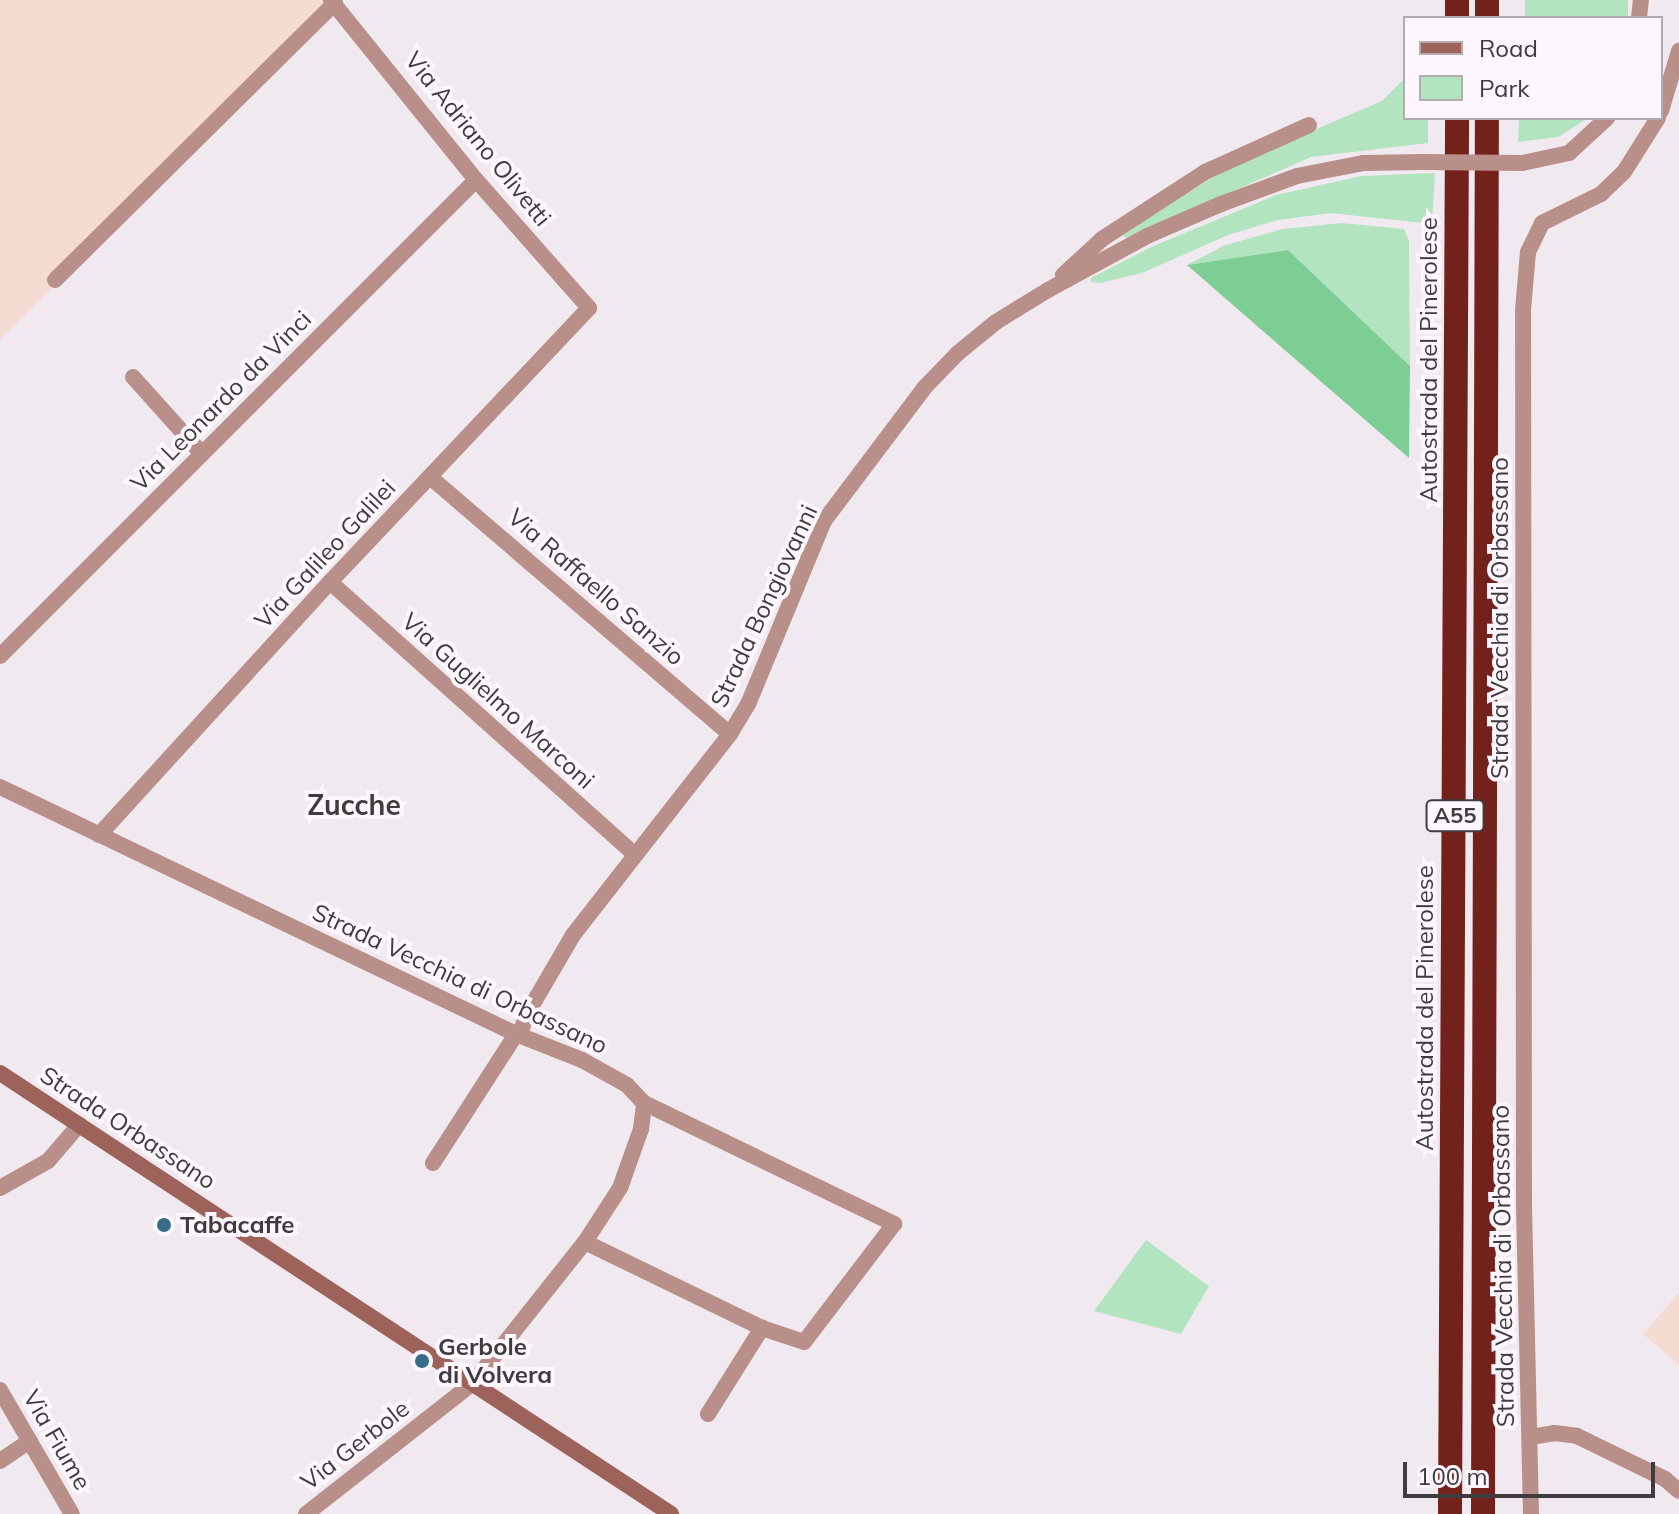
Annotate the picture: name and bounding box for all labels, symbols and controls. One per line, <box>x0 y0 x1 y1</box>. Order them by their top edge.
legend <box>1403 16 1663 120</box>
text: Road <box>1479 33 1538 63</box>
street label: Via Adriano Olivetti <box>399 46 557 232</box>
text: Park <box>1479 73 1530 103</box>
street label: Autostrada del Pinerolese <box>1415 217 1443 503</box>
street label: Via Leonardo da Vinci <box>125 305 317 497</box>
street label: Strada Vecchia di Orbassano <box>1486 457 1514 779</box>
street label: Via Galileo Galilei <box>249 474 401 634</box>
street label: Strada Bongiovanni <box>704 500 824 712</box>
street label: Via Raffaello Sanzio <box>502 503 690 671</box>
street label: Via Guglielmo Marconi <box>396 607 600 795</box>
district label: Zucche <box>307 788 401 822</box>
road number: A55 <box>1425 798 1485 834</box>
street label: Autostrada del Pinerolese <box>1411 865 1439 1151</box>
street label: Strada Vecchia di Orbassano <box>308 898 612 1060</box>
street label: Strada Orbassano <box>35 1061 221 1195</box>
street label: Strada Vecchia di Orbassano <box>1486 1105 1520 1427</box>
place label: Tabacaffe <box>180 1211 294 1239</box>
marker: Tabacaffe <box>155 1216 173 1234</box>
place label: Gerbole di Volvera <box>438 1333 552 1389</box>
marker: Gerbole di Volvera <box>413 1352 431 1370</box>
street label: Via Fiume <box>17 1385 97 1495</box>
street label: Via Gerbole <box>295 1394 415 1496</box>
scale bar <box>1407 1446 1659 1496</box>
text: 100 m <box>1417 1461 1488 1491</box>

